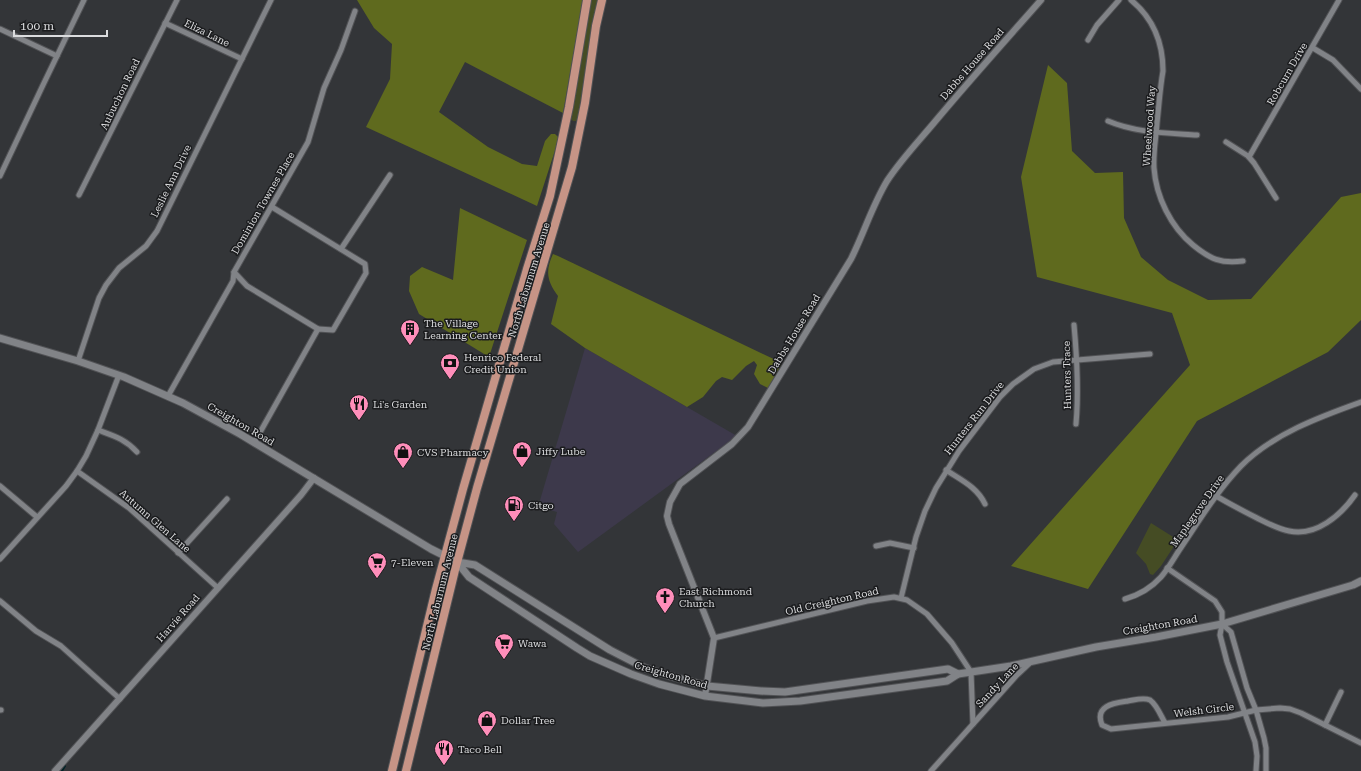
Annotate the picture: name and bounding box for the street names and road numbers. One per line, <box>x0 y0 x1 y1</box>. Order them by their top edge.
street label: Eliza Lane <box>183 17 232 49</box>
street label: Dabbs House Road <box>938 26 1006 102</box>
street label: Robcurn Drive <box>1265 40 1310 107</box>
street label: Aubuchon Road <box>98 56 142 131</box>
street label: Wheelwood Way <box>1141 85 1157 167</box>
street label: Leslie Ann Drive <box>149 142 194 219</box>
street label: Dominion Townes Place <box>229 149 297 256</box>
street label: North Laburnum Avenue <box>506 221 552 339</box>
street label: Dabbs House Road <box>766 292 823 376</box>
street label: Hunters Trace <box>1061 340 1073 409</box>
street label: Hunters Run Drive <box>942 379 1006 457</box>
street label: Creighton Road <box>206 400 277 448</box>
street label: Maplegrove Drive <box>1168 473 1226 549</box>
street label: Autumn Glen Lane <box>117 487 193 555</box>
street label: North Laburnum Avenue <box>420 532 460 651</box>
street label: Old Creighton Road <box>784 585 880 617</box>
street label: Harvie Road <box>154 591 202 644</box>
street label: Creighton Road <box>1122 613 1199 637</box>
street label: Creighton Road <box>633 659 709 691</box>
street label: Sandy Lane <box>974 660 1021 709</box>
street label: Welsh Circle <box>1173 701 1235 719</box>

